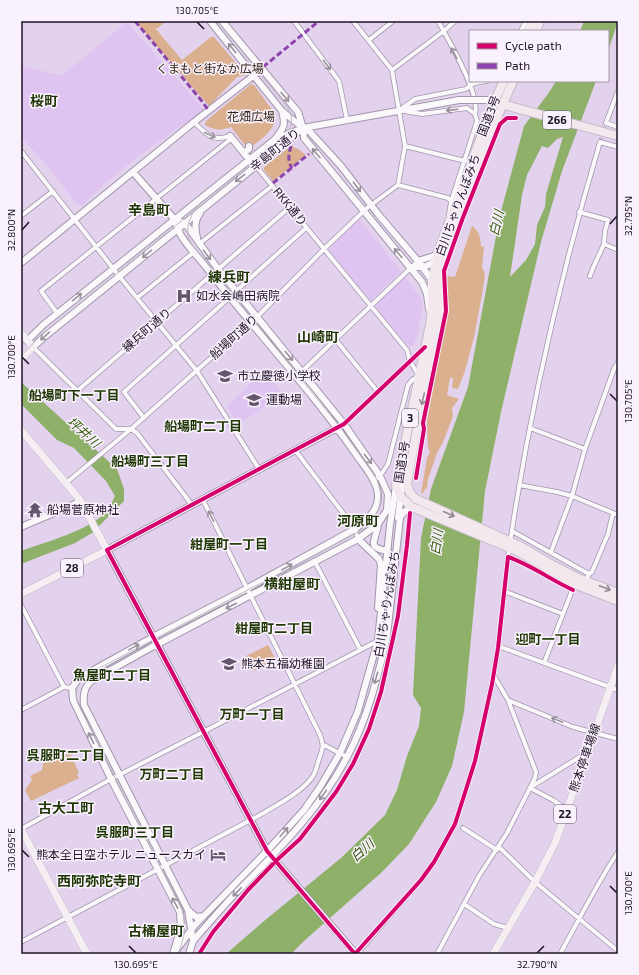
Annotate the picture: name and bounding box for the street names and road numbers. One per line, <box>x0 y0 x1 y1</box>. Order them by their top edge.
street label: 国道3号 <box>474 93 502 138</box>
road number: 266 <box>543 111 571 129</box>
street label: 辛島町通り <box>247 125 302 174</box>
street label: 白川ちゃりんぽみち <box>432 152 482 258</box>
street label: RKK通り <box>271 184 311 228</box>
street label: 練兵町通り <box>119 304 174 354</box>
street label: 船場町通り <box>206 311 260 362</box>
road number: 3 <box>402 409 418 427</box>
street label: 国道3号 <box>391 440 411 484</box>
street label: 白川ちゃりんぽみち <box>371 549 401 658</box>
road number: 28 <box>61 559 83 577</box>
street label: 熊本停車場線 <box>566 721 602 794</box>
road number: 22 <box>554 805 576 823</box>

